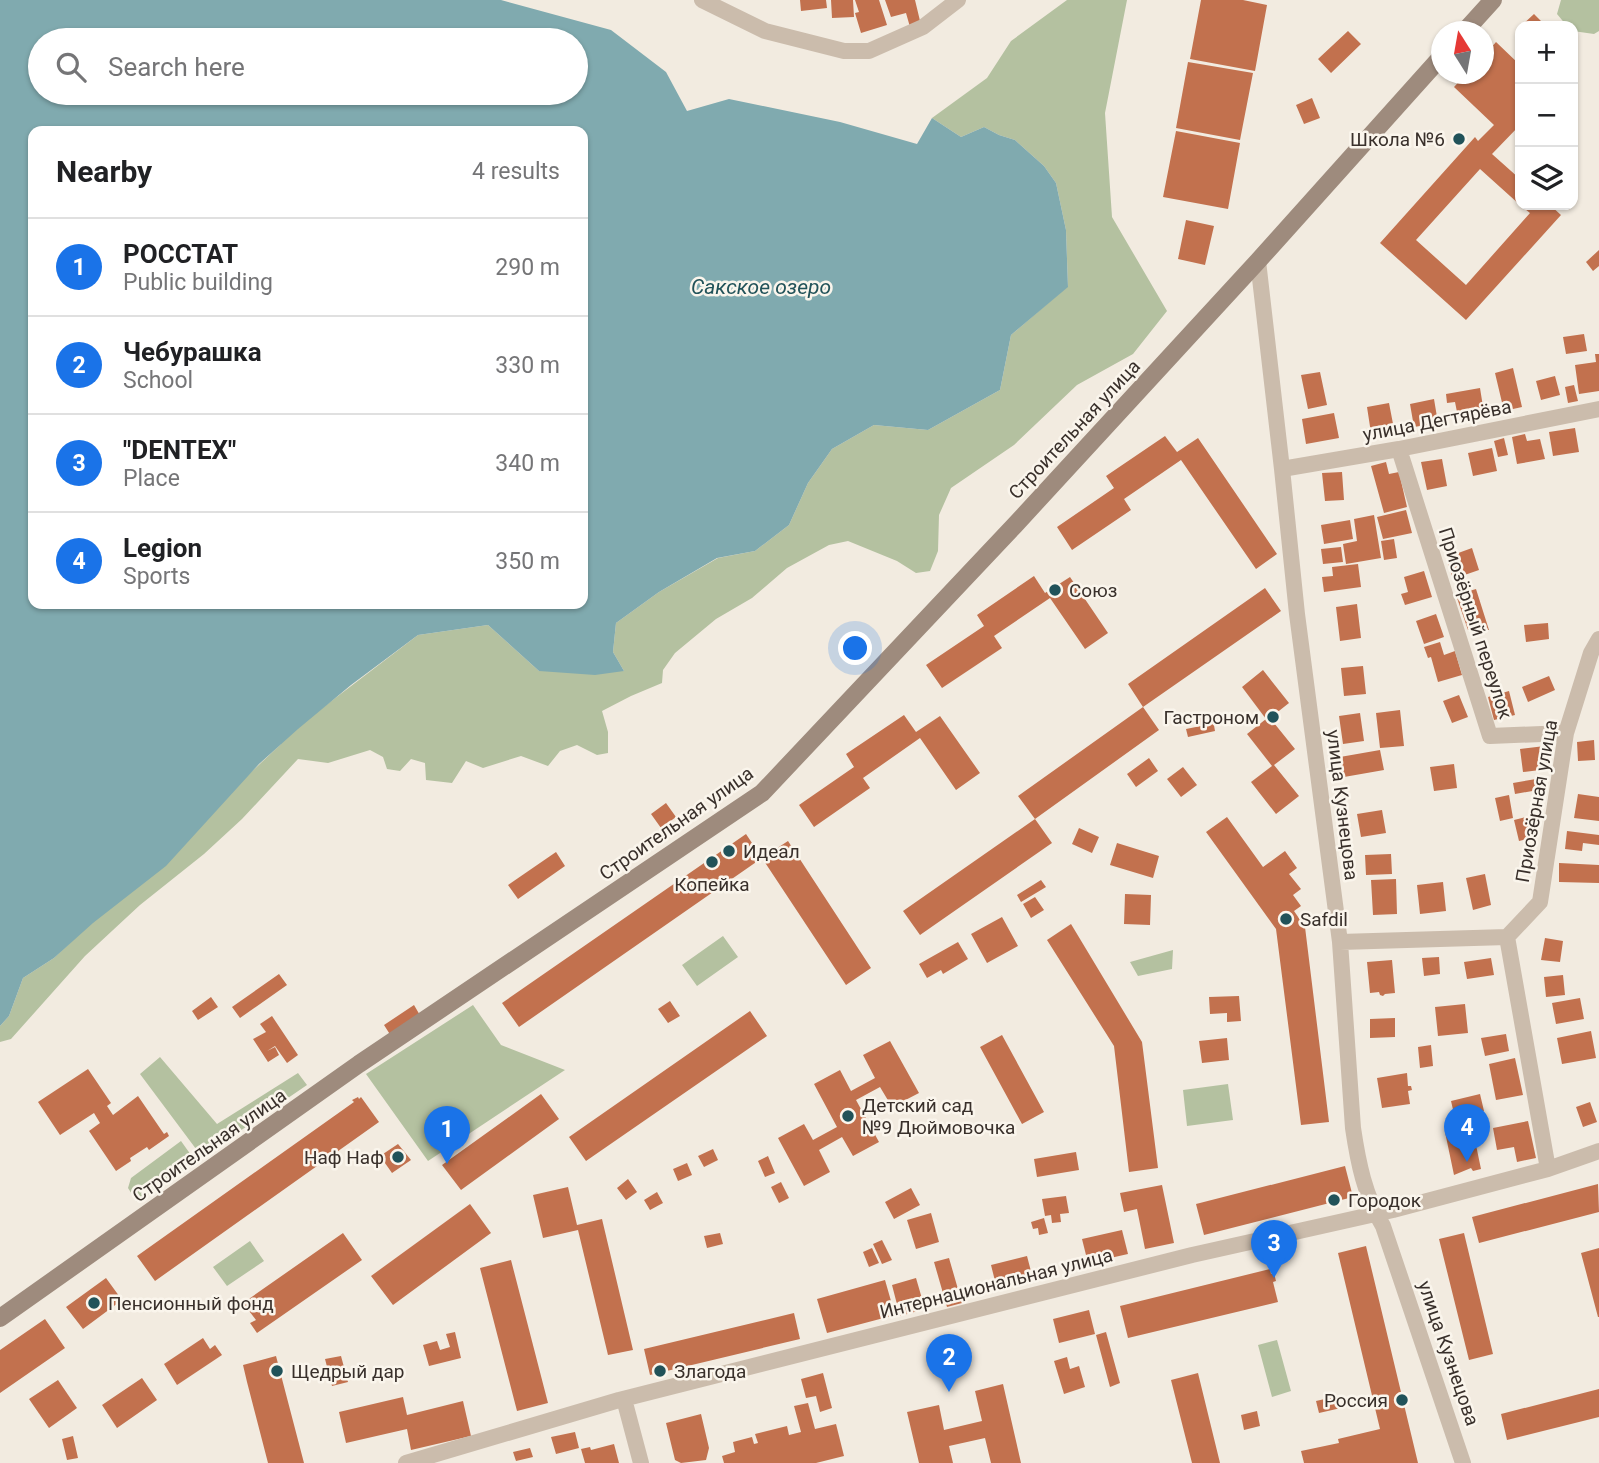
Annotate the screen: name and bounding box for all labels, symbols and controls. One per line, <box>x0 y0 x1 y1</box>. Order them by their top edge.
north arrow <box>1431 21 1494 84</box>
map controls <box>1515 21 1578 210</box>
button: + <box>1515 21 1578 84</box>
search box <box>28 28 588 105</box>
icon: search <box>52 48 90 86</box>
text: Search here <box>108 52 245 82</box>
button: − <box>1515 84 1578 147</box>
place label: Школа №6 <box>1350 128 1445 151</box>
marker: Школа №6 <box>1451 131 1467 147</box>
button: layers <box>1515 147 1578 210</box>
text: Nearby <box>56 154 152 189</box>
text: 4 results <box>472 158 560 185</box>
text: РОССТАТ <box>123 239 238 269</box>
text: 1 <box>72 254 86 281</box>
text: 290 m <box>495 254 560 281</box>
text: Public building <box>123 269 273 296</box>
water label: Сакское озеро <box>691 275 831 299</box>
text: Чебурашка <box>123 337 262 367</box>
text: 2 <box>72 352 86 379</box>
text: 330 m <box>495 352 560 379</box>
street label: Строительная улица <box>1004 355 1145 504</box>
text: School <box>123 367 193 394</box>
street label: улица Дегтярёва <box>1361 395 1513 446</box>
text: "DENTEX" <box>123 435 236 465</box>
text: 3 <box>72 450 86 477</box>
text: 340 m <box>495 450 560 477</box>
text: Place <box>123 465 180 492</box>
street label: Приозёрный переулок <box>1434 524 1518 723</box>
text: Legion <box>123 533 202 563</box>
text: 4 <box>72 548 86 575</box>
text: 350 m <box>495 548 560 575</box>
text: Sports <box>123 563 190 590</box>
place label: Союз <box>1069 579 1117 602</box>
marker: Союз <box>1047 582 1063 598</box>
your location <box>838 631 872 665</box>
place label: Гастроном <box>1164 706 1259 729</box>
marker: Гастроном <box>1265 709 1281 725</box>
street label: Приозёрная улица <box>1511 718 1562 884</box>
street label: улица Кузнецова <box>1322 728 1363 882</box>
street label: Строительная улица <box>595 762 758 885</box>
place label: Идеал <box>743 840 800 863</box>
marker: Идеал <box>721 843 737 859</box>
marker: Копейка <box>704 854 720 870</box>
place label: Копейка <box>674 873 750 896</box>
place label: Safdil <box>1300 908 1348 931</box>
marker: Safdil <box>1278 911 1294 927</box>
street label: Строительная улица <box>128 1084 291 1207</box>
place label: Детский сад №9 Дюймовочка <box>862 1094 1015 1139</box>
pin: 4 <box>1444 1104 1490 1162</box>
pin: 1 <box>424 1106 470 1164</box>
marker: Детский сад №9 Дюймовочка <box>840 1108 856 1124</box>
place label: Наф Наф <box>304 1146 384 1169</box>
marker: Наф Наф <box>390 1149 406 1165</box>
place label: Городок <box>1348 1189 1422 1212</box>
marker: Городок <box>1326 1192 1342 1208</box>
pin: 3 <box>1251 1220 1297 1278</box>
street label: Интернациональная улица <box>877 1243 1115 1324</box>
street label: улица Кузнецова <box>1413 1278 1484 1429</box>
place label: Пенсионный фонд <box>108 1292 274 1315</box>
marker: Пенсионный фонд <box>86 1295 102 1311</box>
pin: 2 <box>926 1334 972 1392</box>
place label: Щедрый дар <box>291 1360 405 1383</box>
place label: Злагода <box>674 1360 746 1383</box>
marker: Щедрый дар <box>269 1363 285 1379</box>
marker: Злагода <box>652 1363 668 1379</box>
place label: Россия <box>1324 1389 1388 1412</box>
marker: Россия <box>1394 1392 1410 1408</box>

